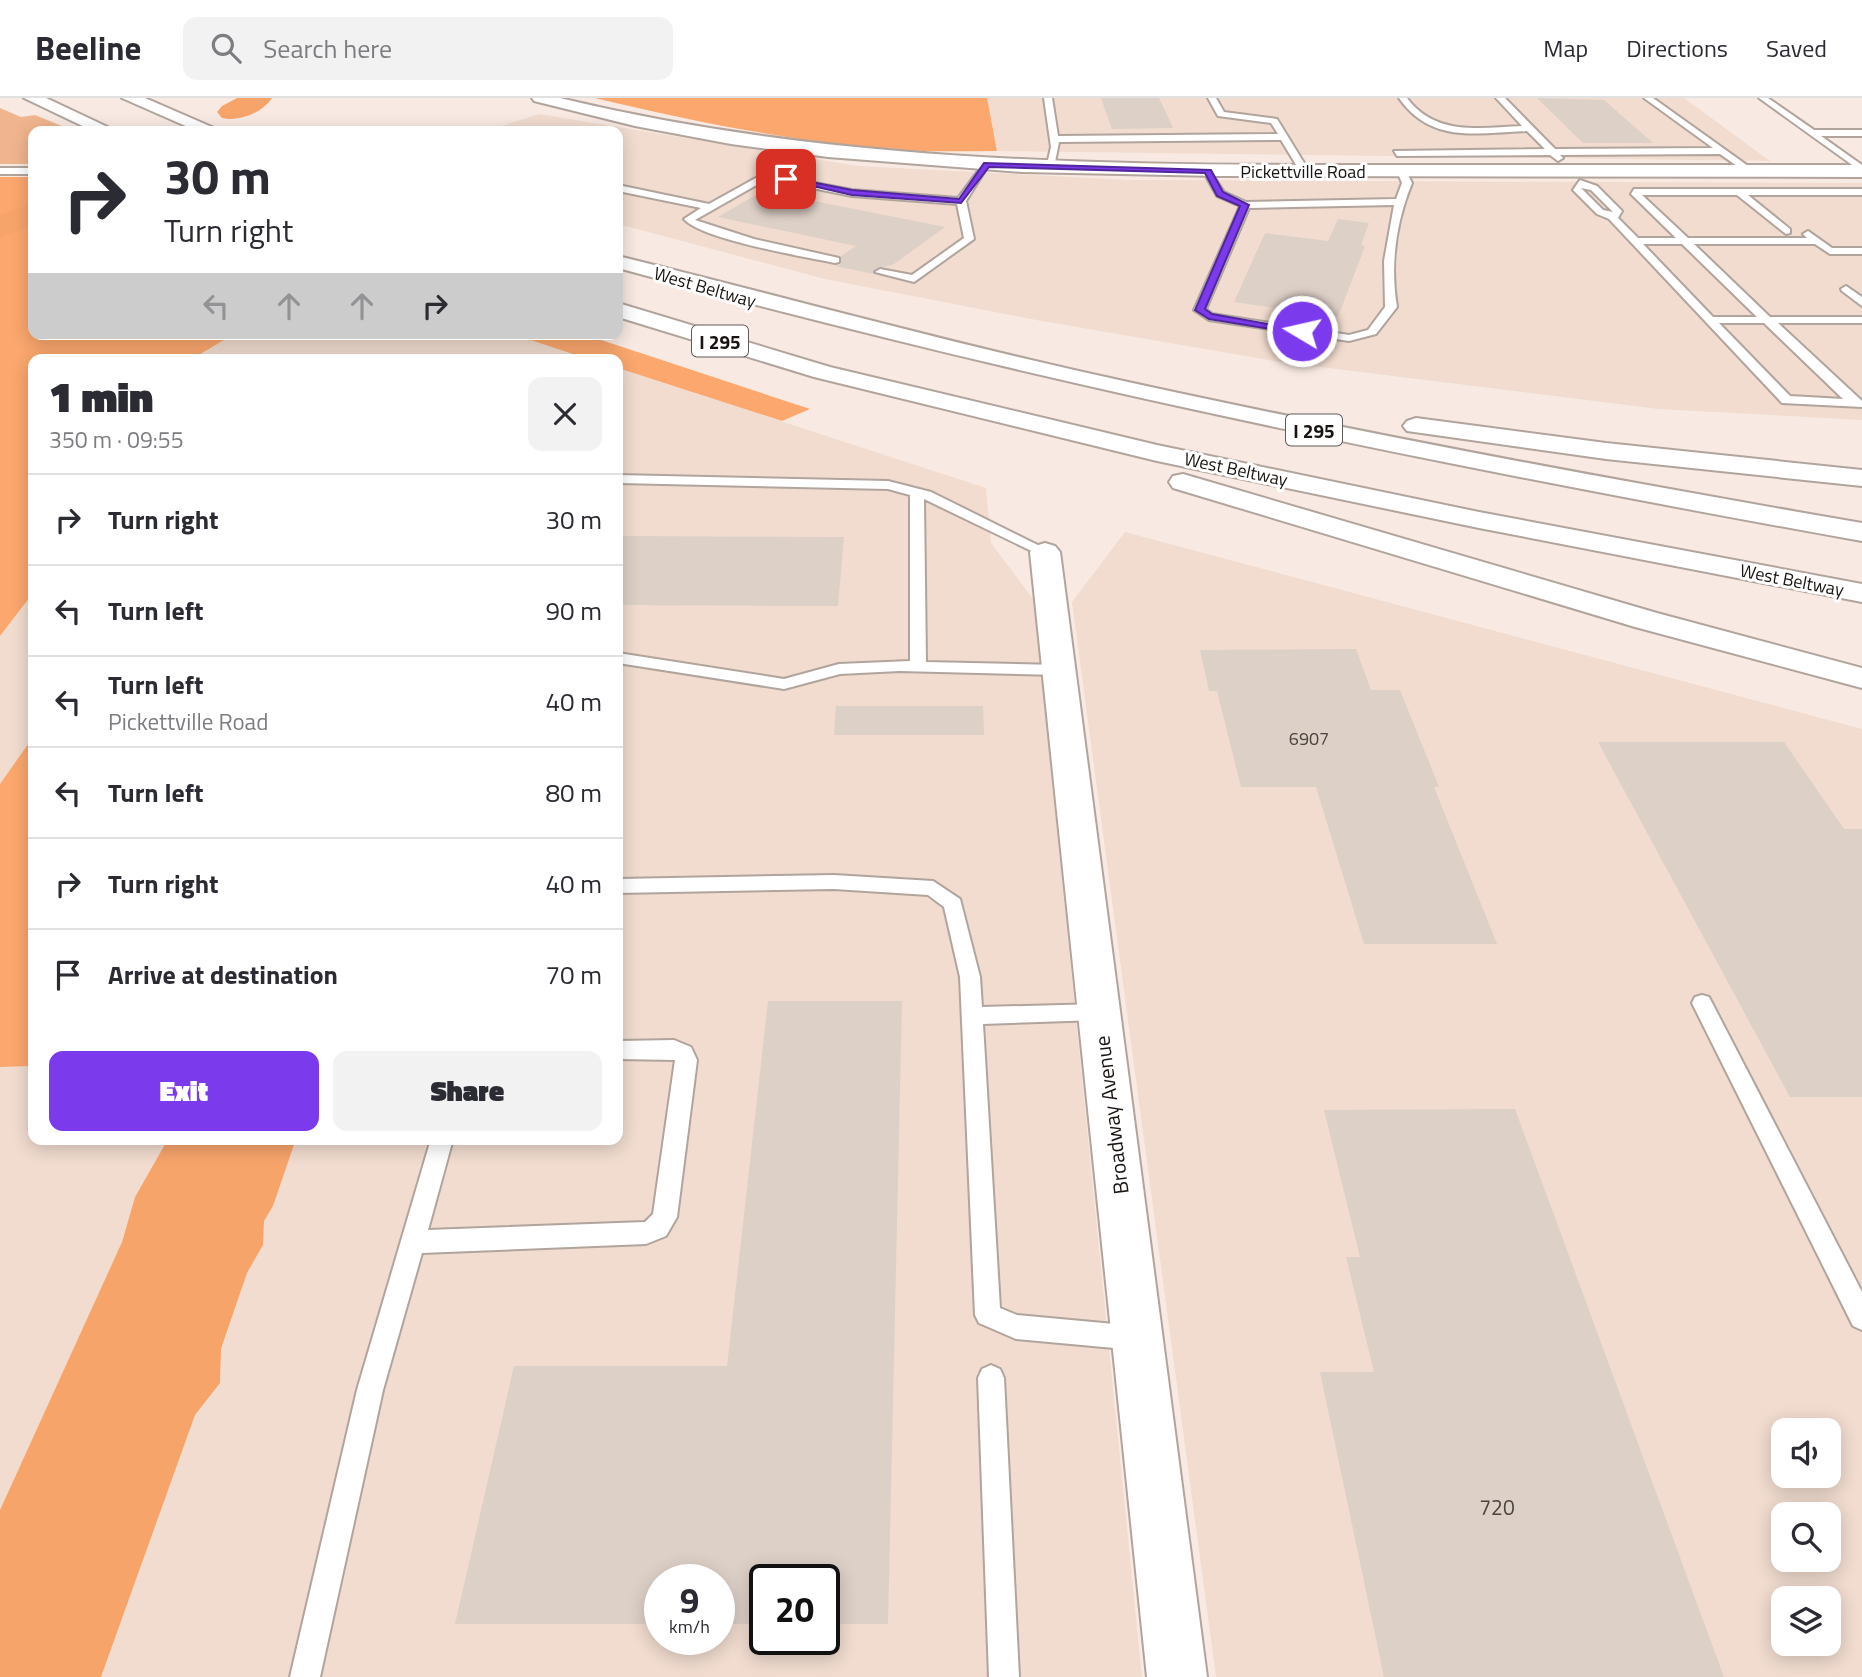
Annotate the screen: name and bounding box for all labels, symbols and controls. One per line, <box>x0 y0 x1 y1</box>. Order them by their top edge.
search box <box>183 17 673 80</box>
text: Beeline <box>35 23 141 73</box>
icon: search <box>207 29 245 67</box>
text: Search here <box>263 29 392 68</box>
text: Map <box>1543 30 1588 66</box>
text: Directions <box>1626 30 1728 66</box>
text: Saved <box>1766 30 1827 66</box>
text: 30 m <box>164 138 271 213</box>
pin <box>756 149 816 209</box>
icon: right <box>49 154 140 245</box>
street label: Pickettville Road <box>1240 158 1366 185</box>
icon: arrive <box>767 160 805 198</box>
text: Turn right <box>164 206 293 254</box>
street label: West Beltway <box>651 260 760 315</box>
icon: left <box>197 287 235 325</box>
icon: ahead <box>270 287 308 325</box>
icon: ahead <box>343 287 381 325</box>
icon: right <box>416 287 454 325</box>
position arrow <box>1265 294 1339 368</box>
road number: I 295 <box>692 326 748 356</box>
text: 1 min <box>49 364 153 428</box>
button: close <box>528 377 602 451</box>
road number: I 295 <box>1286 414 1342 446</box>
text: 350 m · 09:55 <box>49 422 184 457</box>
street label: West Beltway <box>1182 445 1291 493</box>
text: Turn right <box>108 500 219 539</box>
text: 30 m <box>545 500 602 539</box>
icon: right <box>49 501 87 539</box>
street label: West Beltway <box>1738 557 1847 603</box>
text: Turn left <box>108 591 203 630</box>
text: 90 m <box>545 591 602 630</box>
icon: left <box>49 592 87 630</box>
text: Turn left <box>108 665 203 704</box>
text: 40 m <box>545 682 602 721</box>
icon: left <box>49 683 87 721</box>
text: Pickettville Road <box>108 704 268 739</box>
house number: 6907 <box>1289 725 1329 752</box>
text: Turn left <box>108 773 203 812</box>
text: 80 m <box>545 773 602 812</box>
icon: left <box>49 774 87 812</box>
text: Turn right <box>108 864 219 903</box>
text: 40 m <box>545 864 602 903</box>
icon: right <box>49 865 87 903</box>
text: Arrive at destination <box>108 955 338 994</box>
text: 70 m <box>545 955 602 994</box>
icon: arrive <box>49 956 87 994</box>
street label: Broadway Avenue <box>1085 1034 1137 1196</box>
button: Exit <box>49 1051 319 1131</box>
button: Share <box>333 1051 602 1131</box>
map controls <box>1771 1418 1841 1656</box>
button: sound <box>1771 1418 1841 1488</box>
house number: 720 <box>1479 1491 1515 1523</box>
button: search <box>1771 1502 1841 1572</box>
speed limit sign: 20 <box>749 1564 840 1655</box>
text: 9 <box>680 1573 699 1627</box>
button: layers <box>1771 1586 1841 1656</box>
text: km/h <box>669 1613 710 1640</box>

